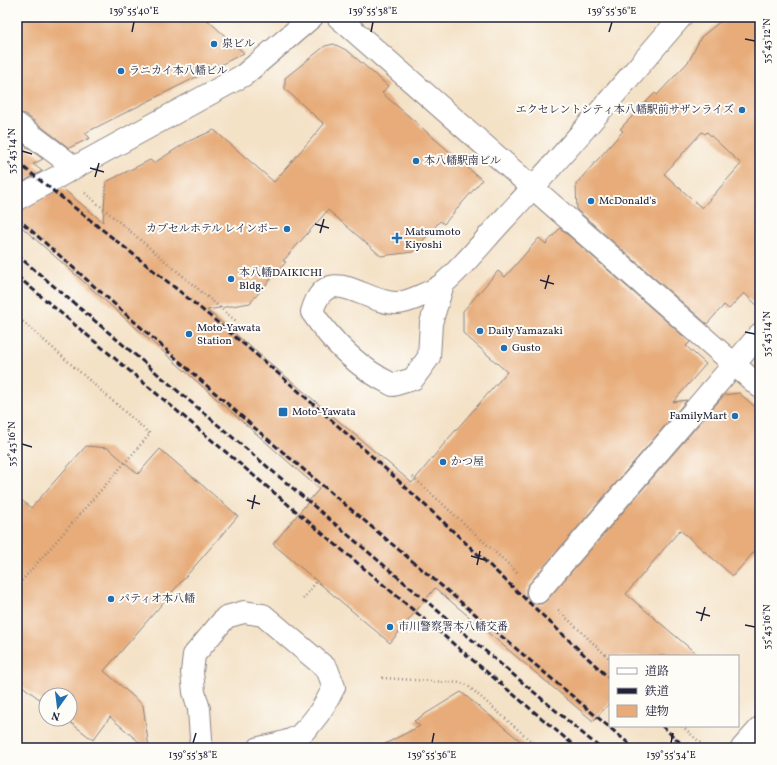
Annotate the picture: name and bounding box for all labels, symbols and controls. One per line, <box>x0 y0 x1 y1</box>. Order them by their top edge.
text: 139°55'40"E <box>109 4 159 18</box>
text: 139°55'38"E <box>349 4 397 18</box>
text: 139°55'36"E <box>588 4 636 18</box>
text: 35°43'12"N <box>760 18 774 64</box>
place label: 泉ビル <box>222 37 255 52</box>
marker: 泉ビル <box>209 39 219 49</box>
place label: ラニカイ本八幡ビル <box>129 64 228 79</box>
marker: ラニカイ本八幡ビル <box>116 66 126 76</box>
place label: エクセレントシティ本八幡駅前サザンライズ <box>516 103 734 118</box>
marker: エクセレントシティ本八幡駅前サザンライズ <box>737 105 747 115</box>
text: 35°43'14"N <box>5 127 19 174</box>
place label: 本八幡駅南ビル <box>424 154 501 169</box>
marker: 本八幡駅南ビル <box>411 156 421 166</box>
place label: McDonald's <box>599 194 657 209</box>
marker: McDonald's <box>586 196 596 206</box>
place label: カプセルホテル レインボー <box>146 222 279 237</box>
marker: カプセルホテル レインボー <box>282 224 292 234</box>
place label: Matsumoto Kiyoshi <box>405 225 461 253</box>
marker: Matsumoto Kiyoshi <box>392 233 402 243</box>
place label: 本八幡DAIKICHI Bldg. <box>239 266 322 294</box>
marker: 本八幡DAIKICHI Bldg. <box>226 274 236 284</box>
text: 35°43'14"N <box>760 310 774 357</box>
place label: Moto-Yawata Station <box>197 321 261 349</box>
place label: Daily Yamazaki <box>488 324 563 339</box>
marker: Daily Yamazaki <box>475 326 485 336</box>
marker: Moto-Yawata Station <box>184 329 194 339</box>
place label: Gusto <box>512 341 541 356</box>
marker: Gusto <box>499 343 509 353</box>
place label: Moto-Yawata <box>292 405 356 420</box>
marker: Moto-Yawata <box>277 406 289 418</box>
place label: FamilyMart <box>669 409 727 424</box>
marker: FamilyMart <box>730 411 740 421</box>
text: 35°43'16"N <box>5 421 19 467</box>
place label: かつ屋 <box>451 455 484 470</box>
marker: かつ屋 <box>438 457 448 467</box>
place label: パティオ本八幡 <box>119 592 195 607</box>
marker: パティオ本八幡 <box>106 594 116 604</box>
text: 35°43'16"N <box>760 604 774 650</box>
place label: 市川警察署本八幡交番 <box>398 620 508 635</box>
marker: 市川警察署本八幡交番 <box>385 622 395 632</box>
legend <box>609 655 739 727</box>
text: 道路 <box>645 664 669 680</box>
text: 鉄道 <box>644 684 669 700</box>
north arrow <box>38 687 78 727</box>
text: 建物 <box>645 704 669 720</box>
text: N <box>50 707 62 723</box>
text: 139°55'38"E <box>169 748 217 762</box>
text: 139°55'36"E <box>408 748 456 762</box>
text: 139°55'34"E <box>646 748 696 762</box>

